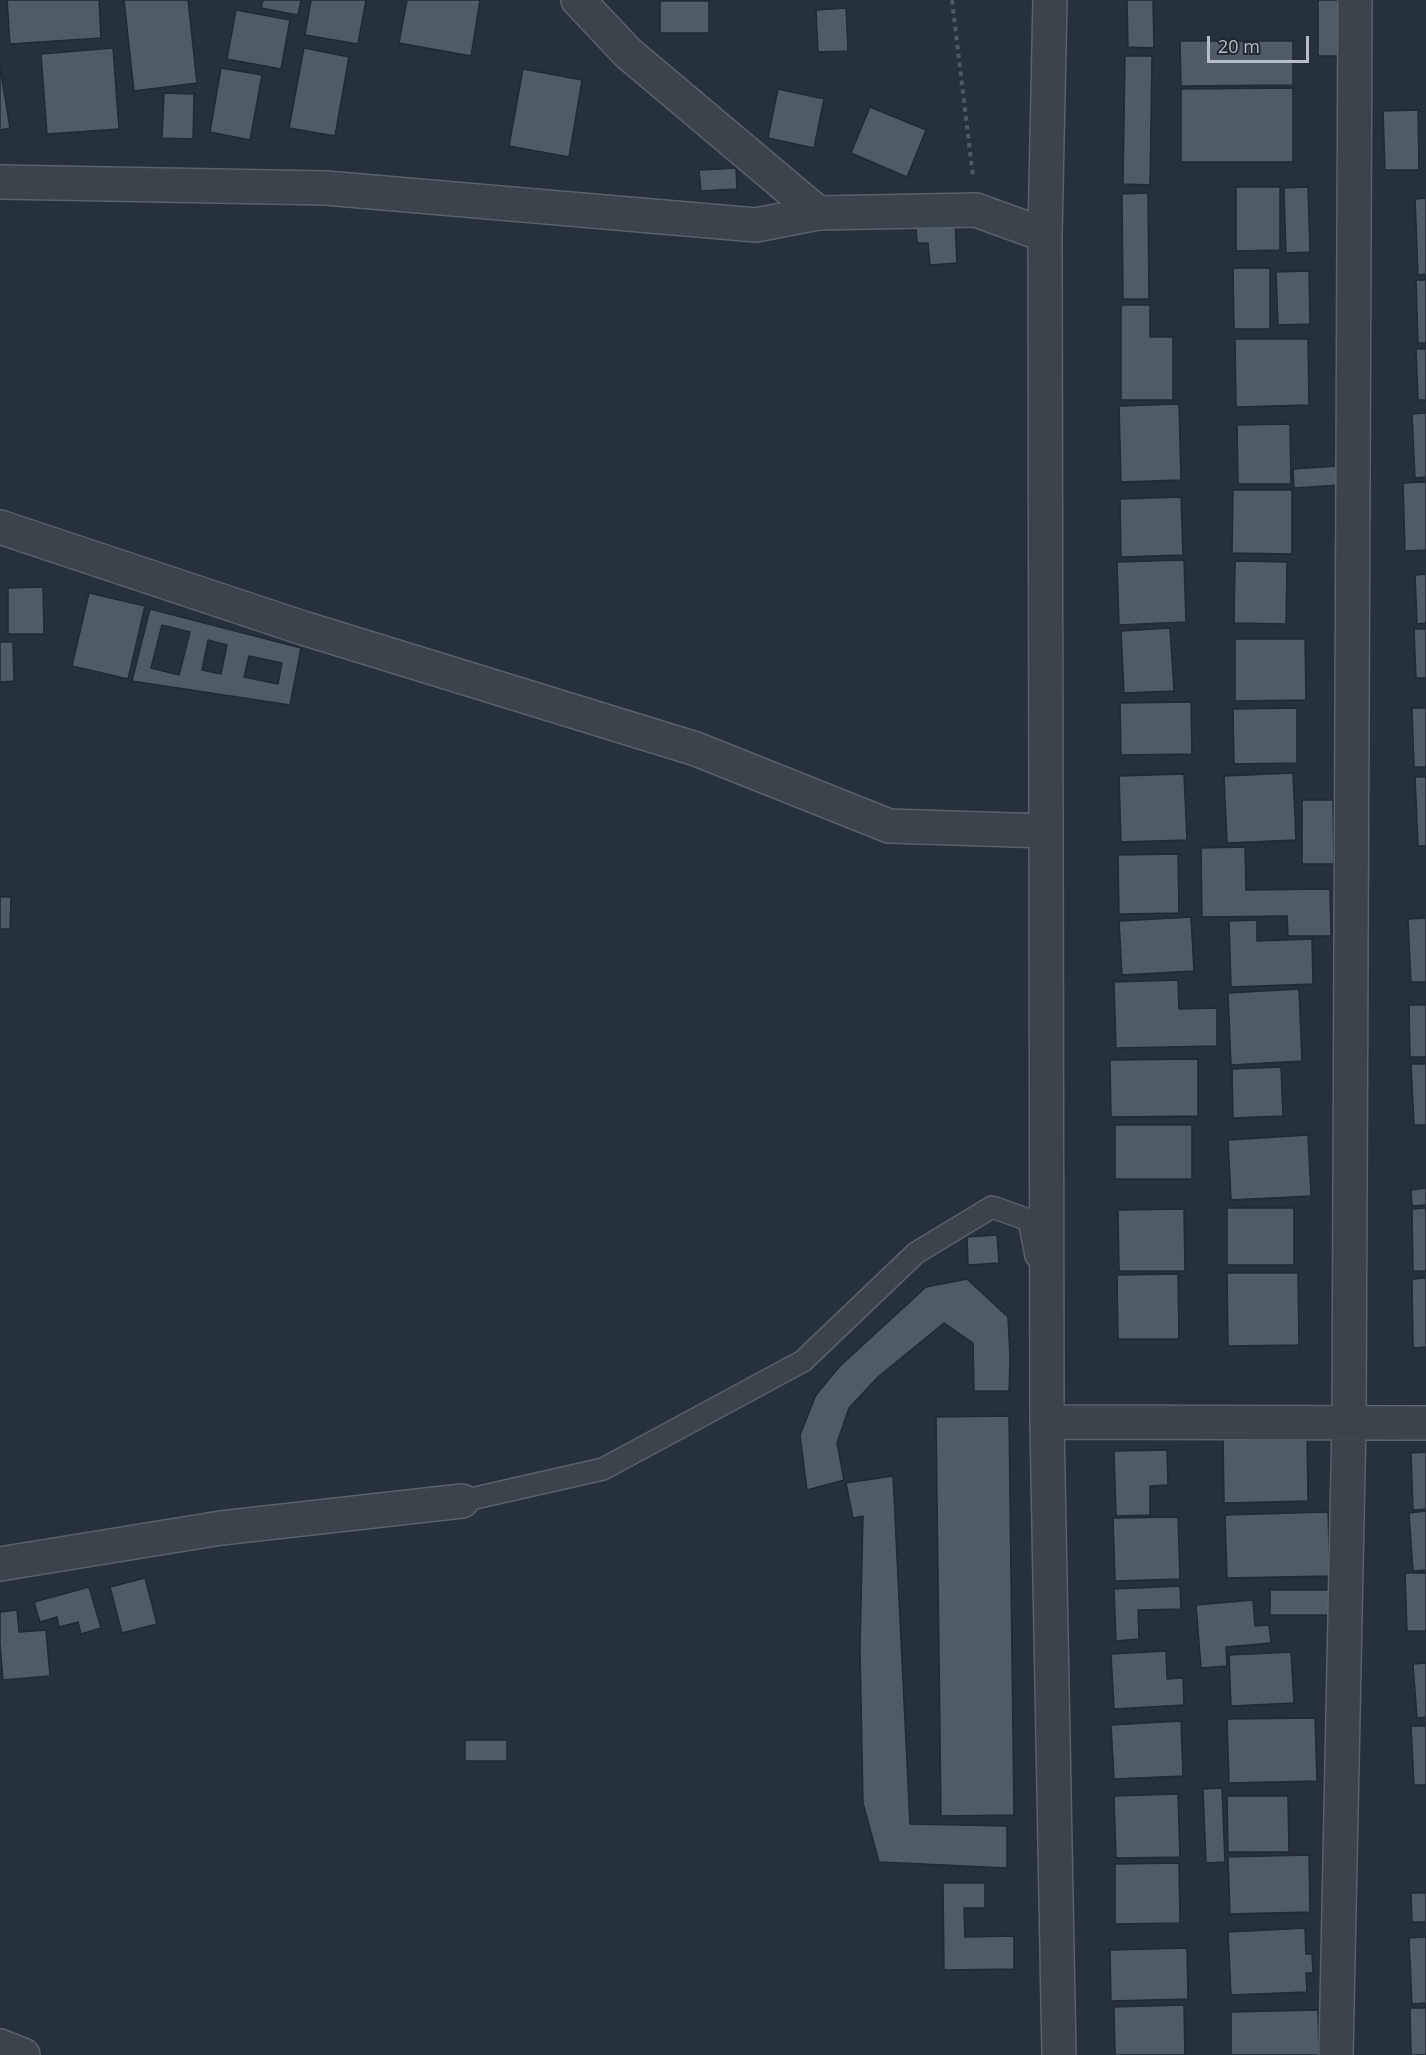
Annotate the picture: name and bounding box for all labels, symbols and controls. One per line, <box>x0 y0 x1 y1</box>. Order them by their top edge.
scale bar <box>1210 24 1312 62</box>
text: 20 m <box>1218 34 1260 58</box>

